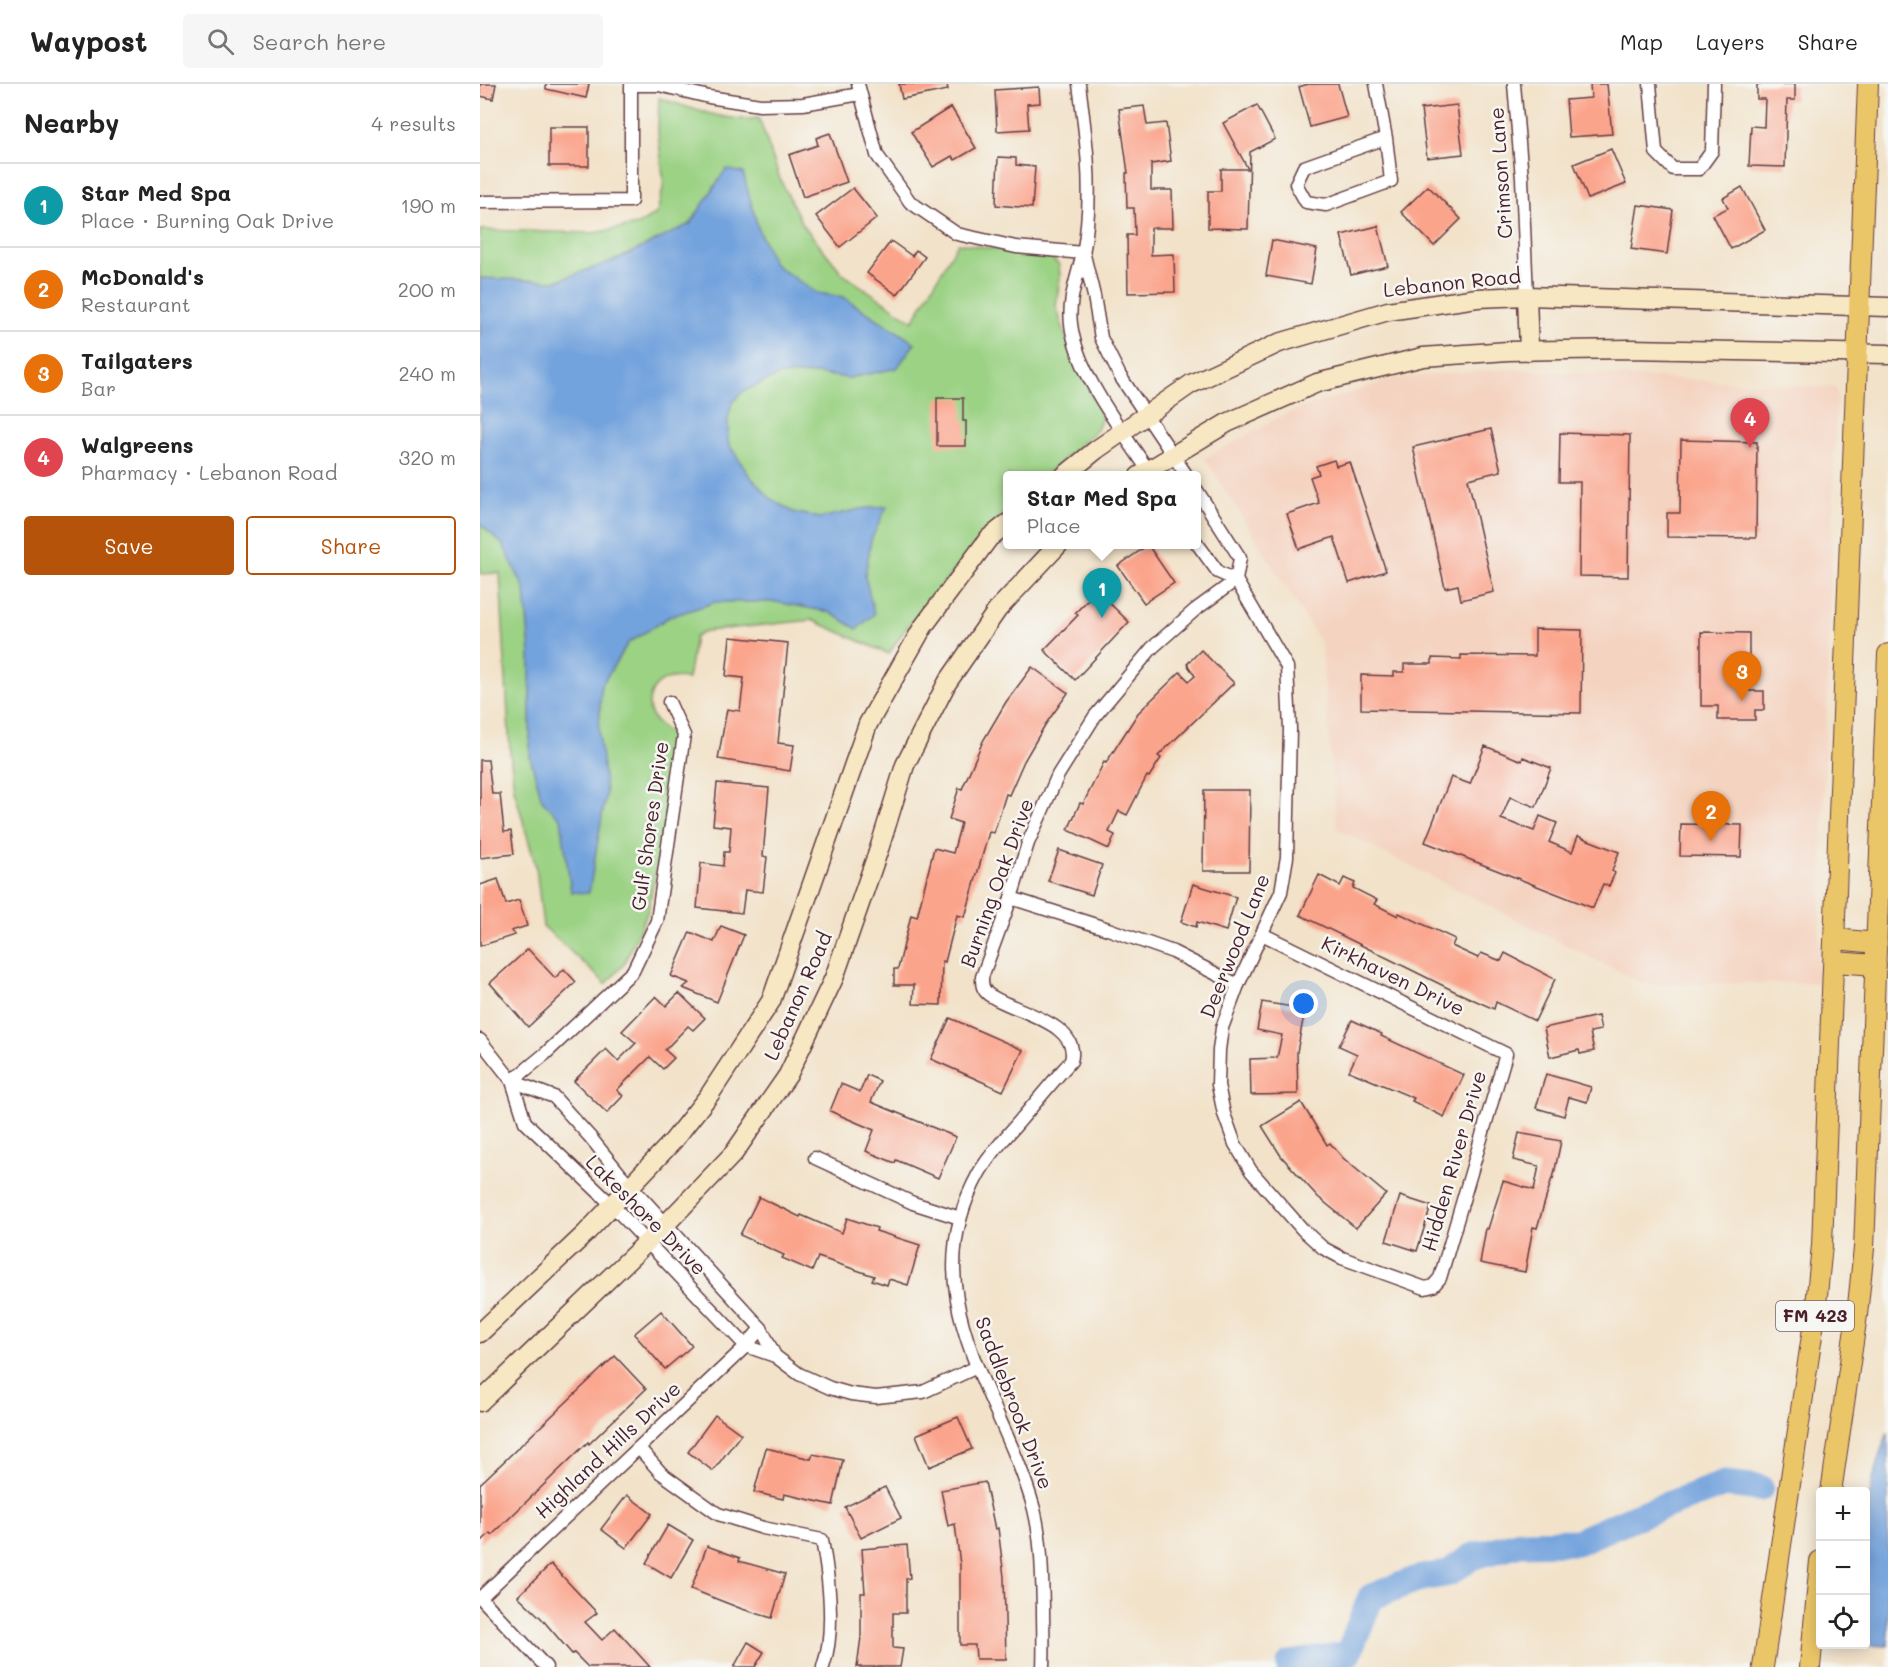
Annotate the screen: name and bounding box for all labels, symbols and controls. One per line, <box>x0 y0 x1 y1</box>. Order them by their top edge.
search box <box>183 14 603 68</box>
text: Waypost <box>30 23 147 59</box>
icon: search <box>204 25 237 58</box>
text: Search here <box>252 27 386 56</box>
text: Map <box>1620 28 1663 55</box>
text: Layers <box>1696 28 1765 55</box>
text: Share <box>1798 28 1858 55</box>
text: Nearby <box>24 106 119 140</box>
street label: Crimson Lane <box>1482 106 1518 240</box>
text: 4 results <box>371 110 456 136</box>
text: Star Med Spa <box>81 178 231 207</box>
text: 1 <box>39 192 48 218</box>
text: 190 m <box>401 192 456 218</box>
text: Place · Burning Oak Drive <box>81 207 334 233</box>
text: McDonald's <box>81 262 204 291</box>
street label: Lebanon Road <box>1382 262 1522 302</box>
text: 2 <box>38 276 49 302</box>
text: 200 m <box>398 276 456 302</box>
text: Restaurant <box>81 291 191 317</box>
text: Tailgaters <box>81 346 193 375</box>
text: 3 <box>38 360 50 386</box>
text: 240 m <box>398 360 456 386</box>
text: Bar <box>81 375 116 401</box>
pin: 4 <box>1730 398 1770 448</box>
text: Walgreens <box>81 430 194 459</box>
text: 4 <box>37 444 50 470</box>
text: 320 m <box>398 444 456 470</box>
text: Pharmacy · Lebanon Road <box>81 459 337 485</box>
popup <box>1003 471 1201 549</box>
text: Star Med Spa <box>1027 483 1177 512</box>
text: Place <box>1027 512 1081 538</box>
button: Save <box>24 516 234 575</box>
button: Share <box>246 516 456 575</box>
pin: 1 <box>1082 568 1122 618</box>
pin: 3 <box>1722 652 1762 701</box>
street label: Gulf Shores Drive <box>624 739 674 912</box>
pin: 2 <box>1692 792 1730 841</box>
street label: Burning Oak Drive <box>953 795 1039 971</box>
street label: Deerwood Lane <box>1193 870 1275 1022</box>
street label: Lebanon Road <box>757 927 837 1064</box>
street label: Kirkhaven Drive <box>1318 929 1469 1021</box>
your location <box>1289 989 1318 1018</box>
street label: Hidden River Drive <box>1415 1067 1491 1254</box>
street label: Lakeshore Drive <box>581 1148 713 1280</box>
road number: FM 423 <box>1776 1301 1854 1331</box>
street label: Saddlebrook Drive <box>970 1313 1060 1493</box>
street label: Highland Hills Drive <box>529 1375 686 1524</box>
map controls <box>1816 1487 1870 1649</box>
button: + <box>1816 1487 1870 1541</box>
button: − <box>1816 1541 1870 1595</box>
button: locate <box>1816 1595 1870 1649</box>

